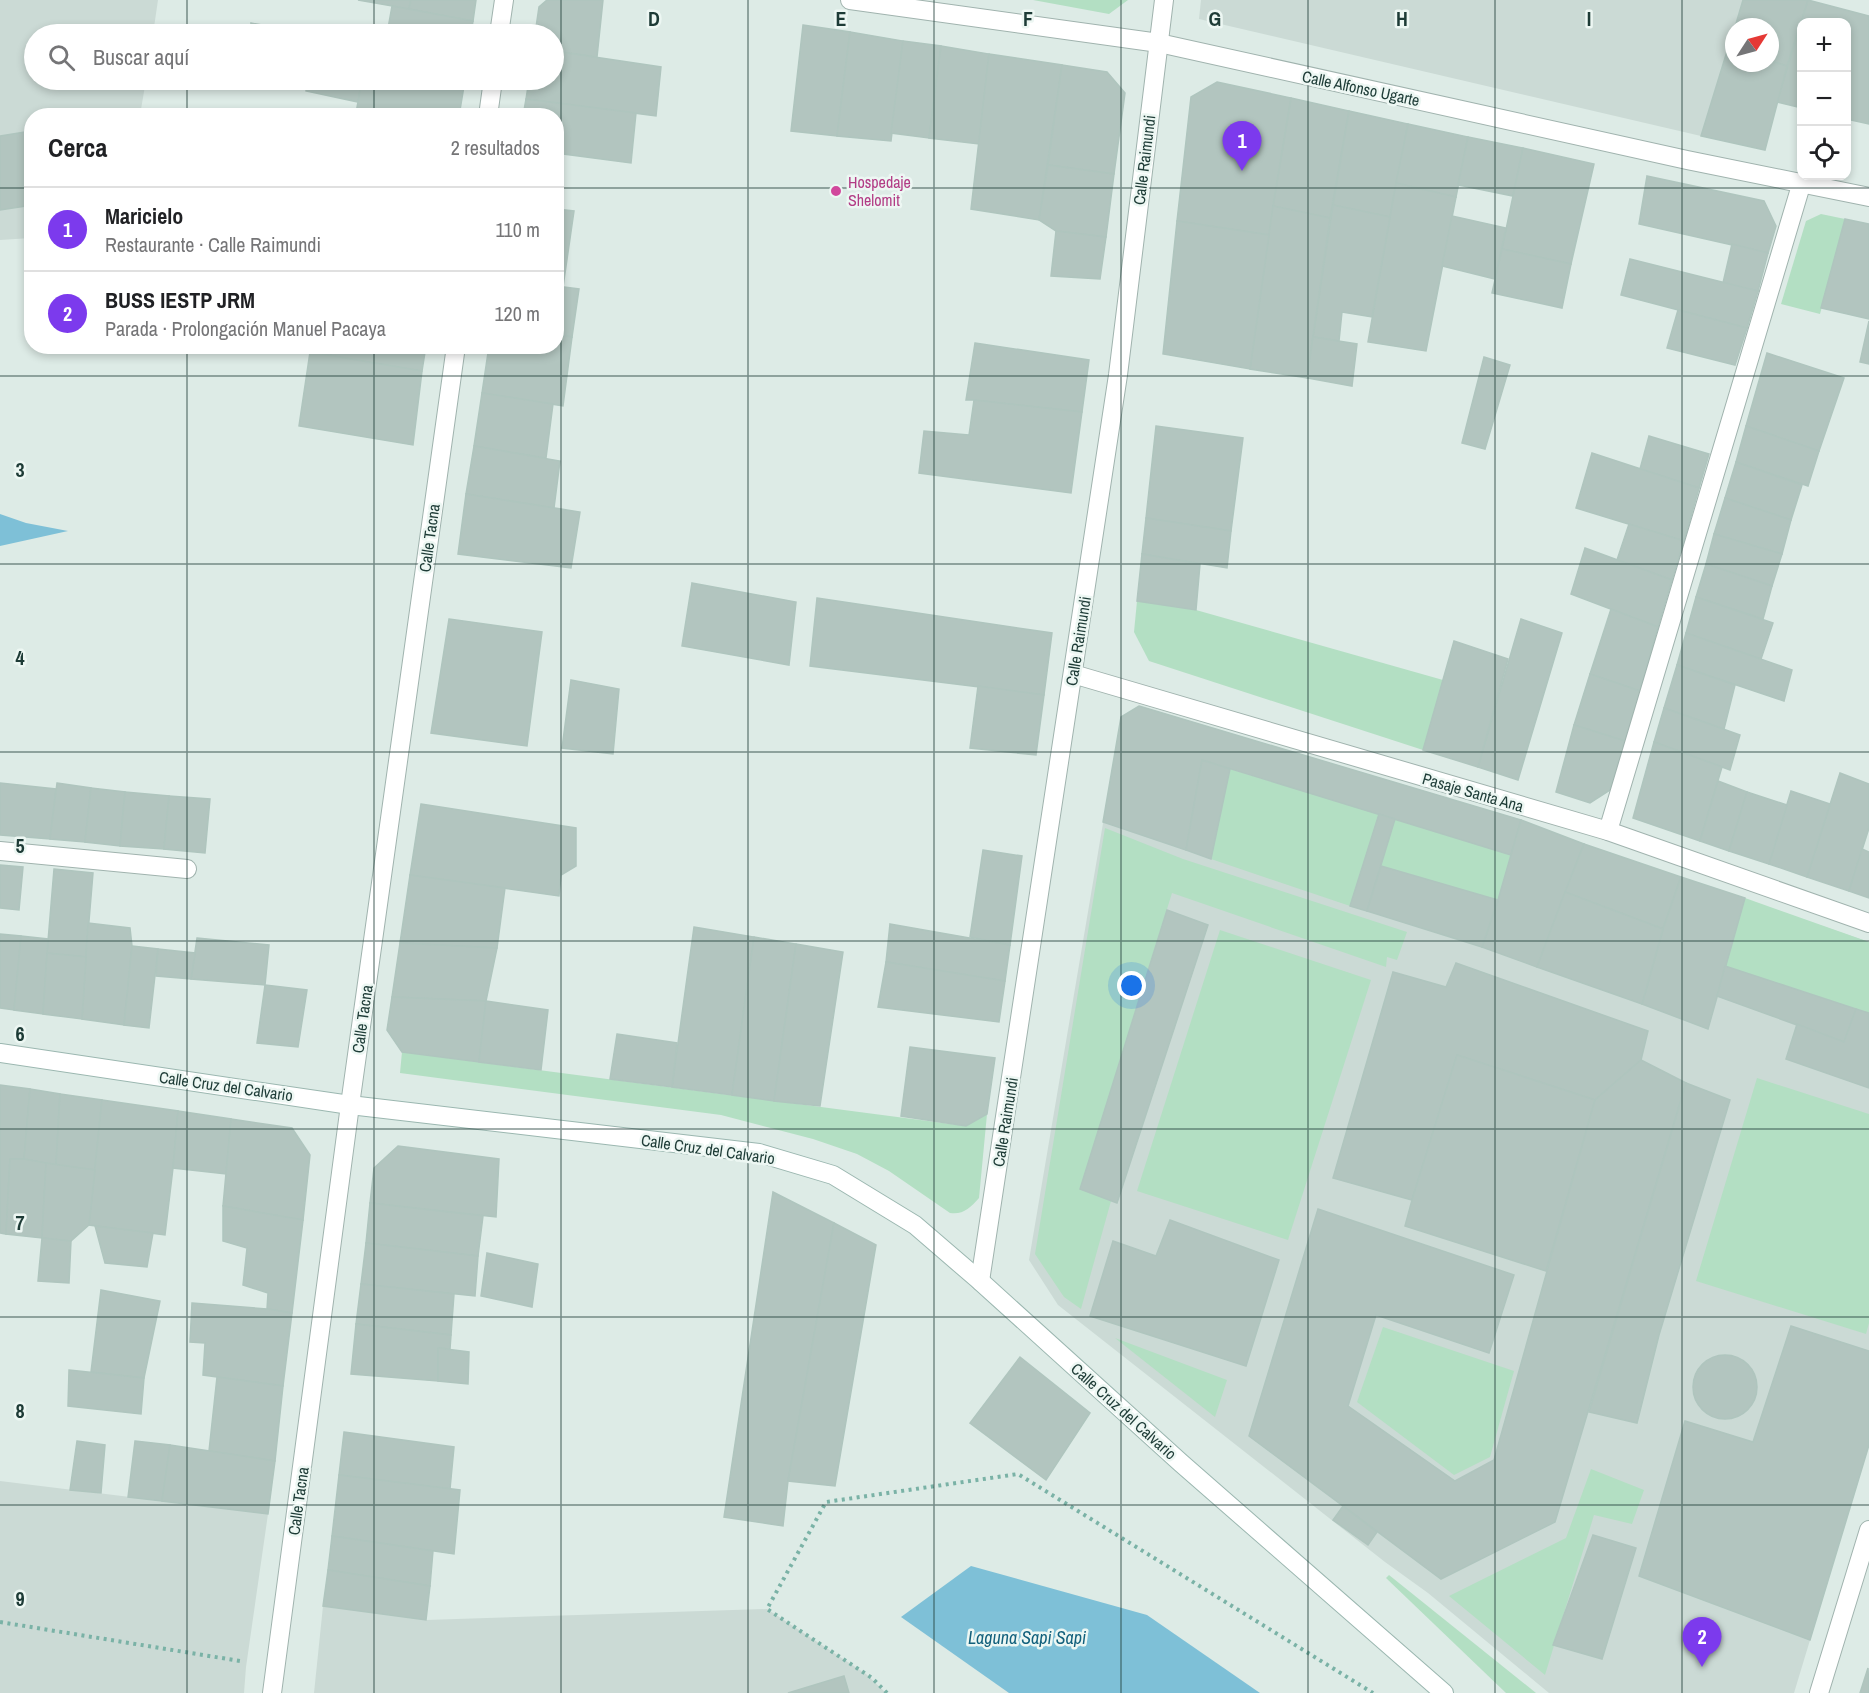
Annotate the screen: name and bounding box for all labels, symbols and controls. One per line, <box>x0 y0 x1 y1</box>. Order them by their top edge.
text: D <box>648 5 660 32</box>
text: E <box>836 5 847 32</box>
text: F <box>1023 5 1033 32</box>
text: G <box>1209 5 1221 32</box>
text: H <box>1396 5 1408 32</box>
text: I <box>1587 5 1591 32</box>
north arrow <box>1725 18 1779 72</box>
map controls <box>1797 18 1851 180</box>
button: + <box>1797 18 1851 72</box>
search box <box>24 24 564 90</box>
icon: search <box>45 41 78 74</box>
text: Buscar aquí <box>93 42 189 72</box>
street label: Calle Alfonso Ugarte <box>1300 65 1422 111</box>
button: − <box>1797 72 1851 126</box>
street label: Calle Raimundi <box>1128 114 1160 206</box>
pin: 1 <box>1222 122 1262 171</box>
button: locate <box>1797 126 1851 180</box>
text: Cerca <box>48 130 107 165</box>
text: 2 resultados <box>451 134 540 161</box>
place label: Hospedaje Shelomit <box>848 171 911 211</box>
marker: Hospedaje Shelomit <box>829 184 843 198</box>
text: Maricielo <box>105 201 183 231</box>
text: 1 <box>63 216 72 243</box>
text: 110 m <box>496 216 540 243</box>
text: Restaurante · Calle Raimundi <box>105 231 321 258</box>
text: BUSS IESTP JRM <box>105 285 255 315</box>
text: 2 <box>63 300 72 327</box>
text: 120 m <box>494 300 540 327</box>
text: Parada · Prolongación Manuel Pacaya <box>105 315 386 342</box>
text: 3 <box>15 456 25 483</box>
street label: Calle Tacna <box>413 502 445 573</box>
street label: Calle Raimundi <box>1060 595 1096 687</box>
text: 4 <box>15 644 25 671</box>
street label: Pasaje Santa Ana <box>1420 767 1527 817</box>
text: 5 <box>15 832 25 859</box>
your location <box>1117 971 1146 1000</box>
street label: Calle Tacna <box>346 983 378 1054</box>
text: 6 <box>15 1020 25 1047</box>
street label: Calle Cruz del Calvario <box>158 1066 294 1106</box>
street label: Calle Raimundi <box>987 1076 1023 1168</box>
street label: Calle Cruz del Calvario <box>640 1129 776 1169</box>
text: 7 <box>15 1209 25 1236</box>
street label: Calle Cruz del Calvario <box>1067 1358 1181 1464</box>
text: 8 <box>15 1397 25 1424</box>
street label: Calle Tacna <box>282 1465 314 1536</box>
text: 9 <box>15 1585 25 1612</box>
pin: 2 <box>1682 1618 1722 1667</box>
water label: Laguna Sapi Sapi <box>968 1625 1086 1650</box>

